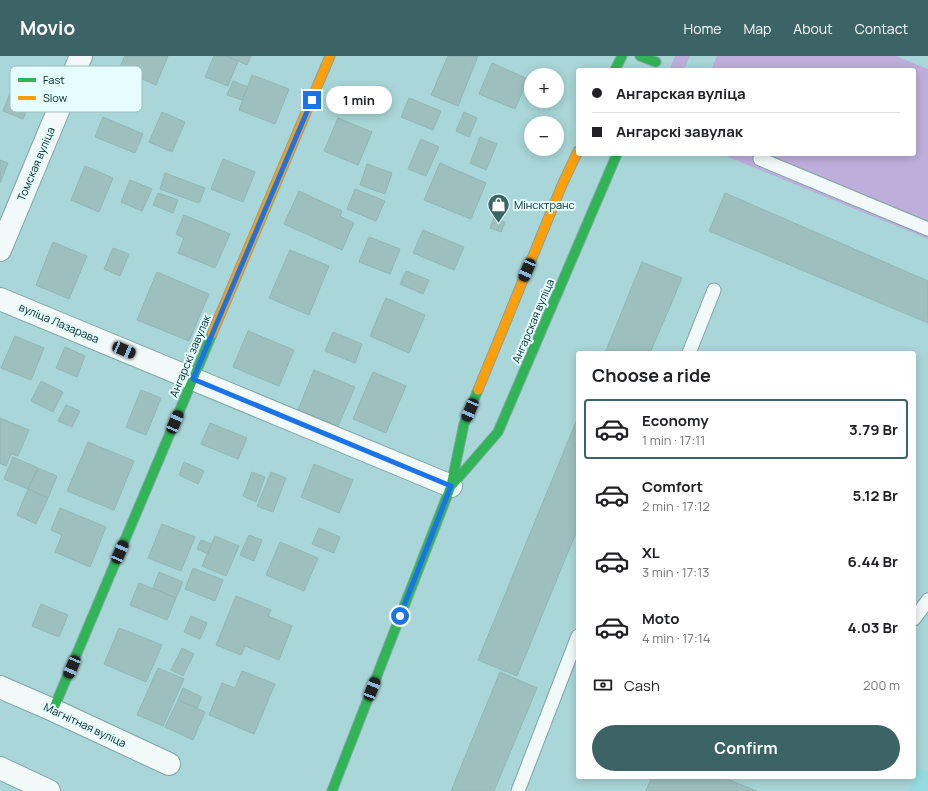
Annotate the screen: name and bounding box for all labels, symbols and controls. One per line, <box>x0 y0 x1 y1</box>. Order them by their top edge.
text: Movio <box>20 15 75 41</box>
text: Home <box>684 19 721 38</box>
text: Map <box>743 19 771 38</box>
text: About <box>793 19 833 38</box>
text: Contact <box>855 19 908 38</box>
legend <box>10 66 142 112</box>
map controls <box>524 68 564 156</box>
button: + <box>524 68 564 108</box>
text: Fast <box>43 72 65 87</box>
text: Ангарская вуліца <box>616 83 746 104</box>
callout: 1 min <box>326 86 392 114</box>
text: Slow <box>43 90 68 105</box>
route end <box>303 91 321 109</box>
text: 1 min <box>343 91 375 109</box>
button: − <box>524 116 564 156</box>
text: Ангарскі завулак <box>616 121 743 142</box>
street label: Томская вуліца <box>13 125 58 203</box>
shop icon: Мінсктранс <box>485 192 511 225</box>
place label: Мінсктранс <box>514 197 575 212</box>
car <box>517 257 537 283</box>
street label: Ангарская вуліца <box>508 276 557 365</box>
street label: вуліца Лазарава <box>17 299 102 346</box>
street label: Ангарскі завулак <box>165 312 214 399</box>
car <box>111 340 137 360</box>
text: Choose a ride <box>592 363 711 387</box>
car <box>460 397 480 423</box>
car <box>165 409 185 435</box>
text: Economy <box>642 410 709 431</box>
icon: car <box>594 411 630 447</box>
text: 3.79 Br <box>849 419 898 440</box>
text: 1 min · 17:11 <box>642 431 705 449</box>
text: Comfort <box>642 476 703 497</box>
icon: car <box>594 477 630 513</box>
text: 5.12 Br <box>853 485 898 506</box>
text: 2 min · 17:12 <box>642 497 710 515</box>
car <box>110 539 130 565</box>
text: XL <box>642 542 660 563</box>
icon: car <box>594 543 630 579</box>
text: 6.44 Br <box>848 551 898 572</box>
text: 3 min · 17:13 <box>642 563 709 581</box>
route start <box>391 607 409 625</box>
text: Moto <box>642 608 679 629</box>
icon: car <box>594 609 630 645</box>
text: 4.03 Br <box>848 617 898 638</box>
text: 4 min · 17:14 <box>642 629 710 647</box>
car <box>62 654 82 680</box>
icon: cash <box>592 674 614 696</box>
text: Cash <box>624 675 660 696</box>
car <box>362 676 382 702</box>
text: 200 m <box>863 676 900 694</box>
street label: Магнітная вуліца <box>42 699 129 750</box>
button: Confirm <box>592 725 900 771</box>

